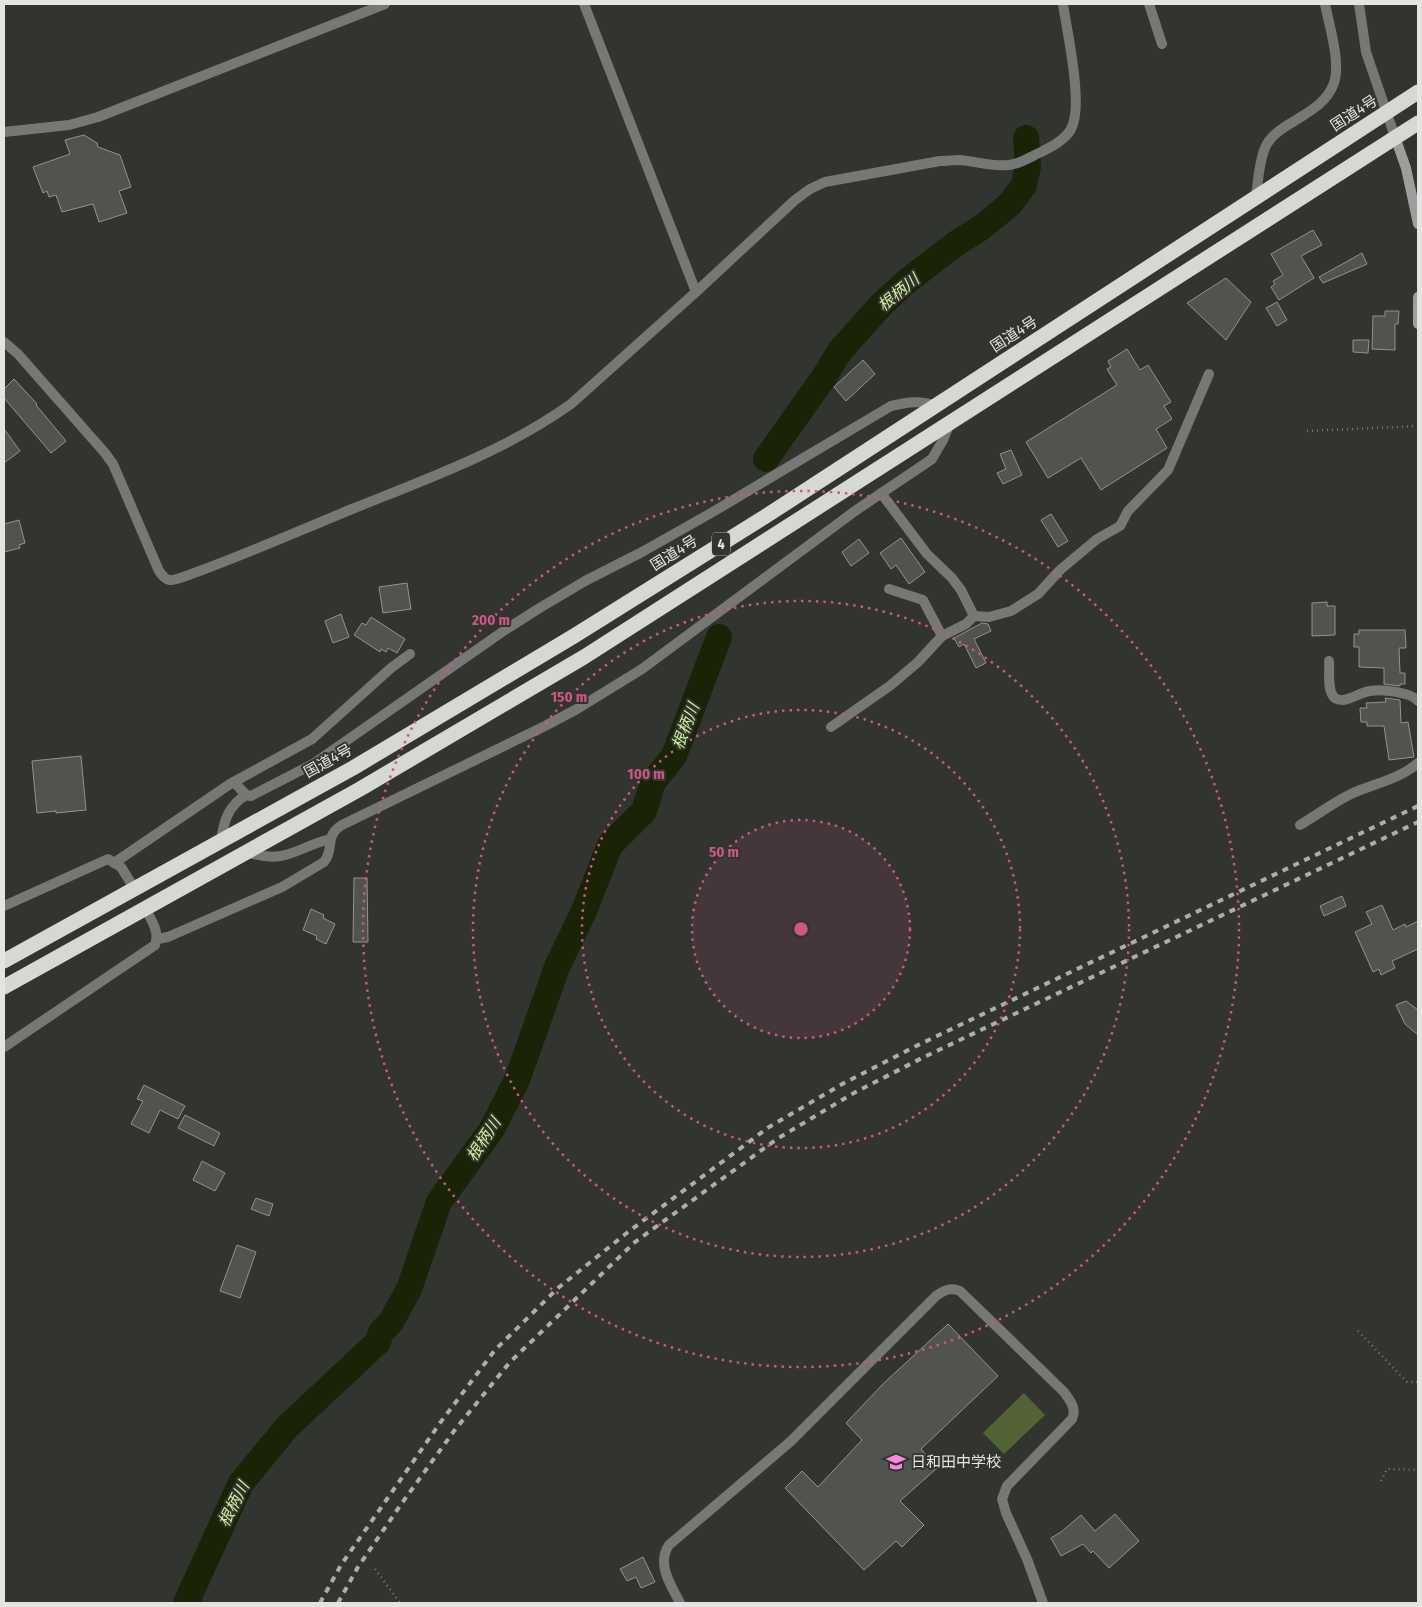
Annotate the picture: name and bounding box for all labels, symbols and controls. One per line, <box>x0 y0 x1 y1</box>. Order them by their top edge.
street label: 国道4号 <box>1327 91 1381 135</box>
water label: 根柄川 <box>874 268 924 315</box>
street label: 国道4号 <box>987 312 1041 356</box>
street label: 国道4号 <box>647 532 701 574</box>
road number: 4 <box>712 532 730 556</box>
text: 200 m <box>471 611 510 629</box>
text: 150 m <box>551 688 587 706</box>
water label: 根柄川 <box>668 699 704 752</box>
street label: 国道4号 <box>301 740 355 782</box>
text: 100 m <box>627 765 665 783</box>
text: 50 m <box>709 843 739 861</box>
centre of rings <box>792 920 810 938</box>
water label: 根柄川 <box>462 1112 506 1165</box>
school or university icon: 日和田中学校 <box>885 1451 907 1473</box>
place label: 日和田中学校 <box>911 1453 1001 1471</box>
water label: 根柄川 <box>214 1477 254 1530</box>

